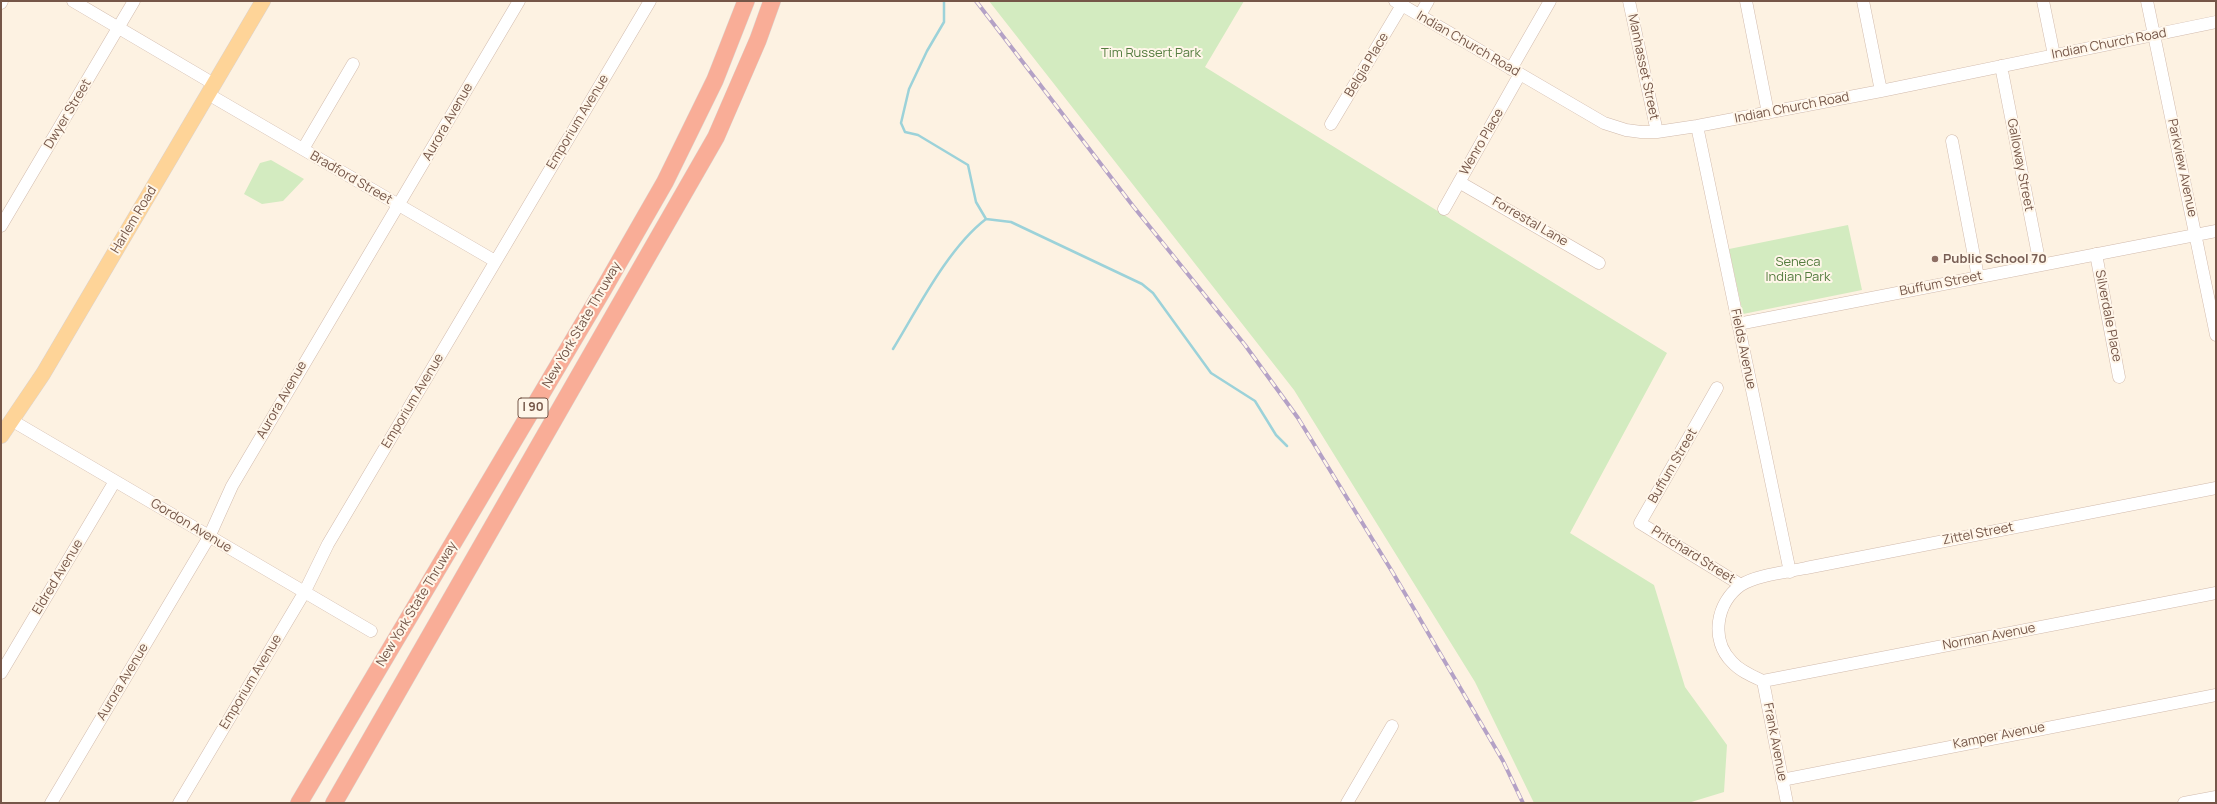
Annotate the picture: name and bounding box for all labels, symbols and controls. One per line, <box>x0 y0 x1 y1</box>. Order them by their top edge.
street label: Indian Church Road <box>1414 8 1522 80</box>
street label: Manhasset Street <box>1624 13 1662 121</box>
street label: Indian Church Road <box>2050 25 2168 63</box>
street label: Belgia Place <box>1342 30 1392 100</box>
park label: Tim Russert Park <box>1101 45 1201 61</box>
street label: Emporium Avenue <box>544 72 612 172</box>
street label: Dwyer Street <box>41 76 95 152</box>
street label: Aurora Avenue <box>420 80 476 164</box>
street label: Indian Church Road <box>1733 89 1851 127</box>
street label: Wenro Place <box>1457 106 1507 178</box>
street label: Galloway Street <box>2003 117 2037 213</box>
street label: Parkview Avenue <box>2164 117 2200 219</box>
street label: Bradford Street <box>307 148 395 208</box>
street label: Harlem Road <box>108 184 160 256</box>
street label: Forrestal Lane <box>1489 194 1571 250</box>
place label: Public School 70 <box>1943 251 2047 267</box>
park label: Seneca Indian Park <box>1766 254 1830 285</box>
marker: Public School 70 <box>1930 254 1940 264</box>
street label: New York State Thruway <box>539 259 625 391</box>
street label: Buffum Street <box>1898 268 1984 300</box>
street label: Silverdale Place <box>2091 269 2125 363</box>
street label: Fields Avenue <box>1727 307 1759 391</box>
street label: Emporium Avenue <box>379 351 447 451</box>
street label: Aurora Avenue <box>254 358 310 442</box>
road number: I 90 <box>518 398 548 418</box>
street label: Buffum Street <box>1645 426 1701 506</box>
street label: Gordon Avenue <box>148 496 234 556</box>
street label: Zittel Street <box>1941 519 2015 549</box>
street label: Pritchard Street <box>1648 523 1738 587</box>
street label: Eldred Avenue <box>29 537 87 617</box>
street label: New York State Thruway <box>373 539 461 669</box>
street label: Norman Avenue <box>1941 620 2037 654</box>
street label: Emporium Avenue <box>217 632 285 732</box>
street label: Aurora Avenue <box>94 641 152 723</box>
street label: Frank Avenue <box>1760 702 1790 782</box>
street label: Kamper Avenue <box>1952 719 2046 753</box>

